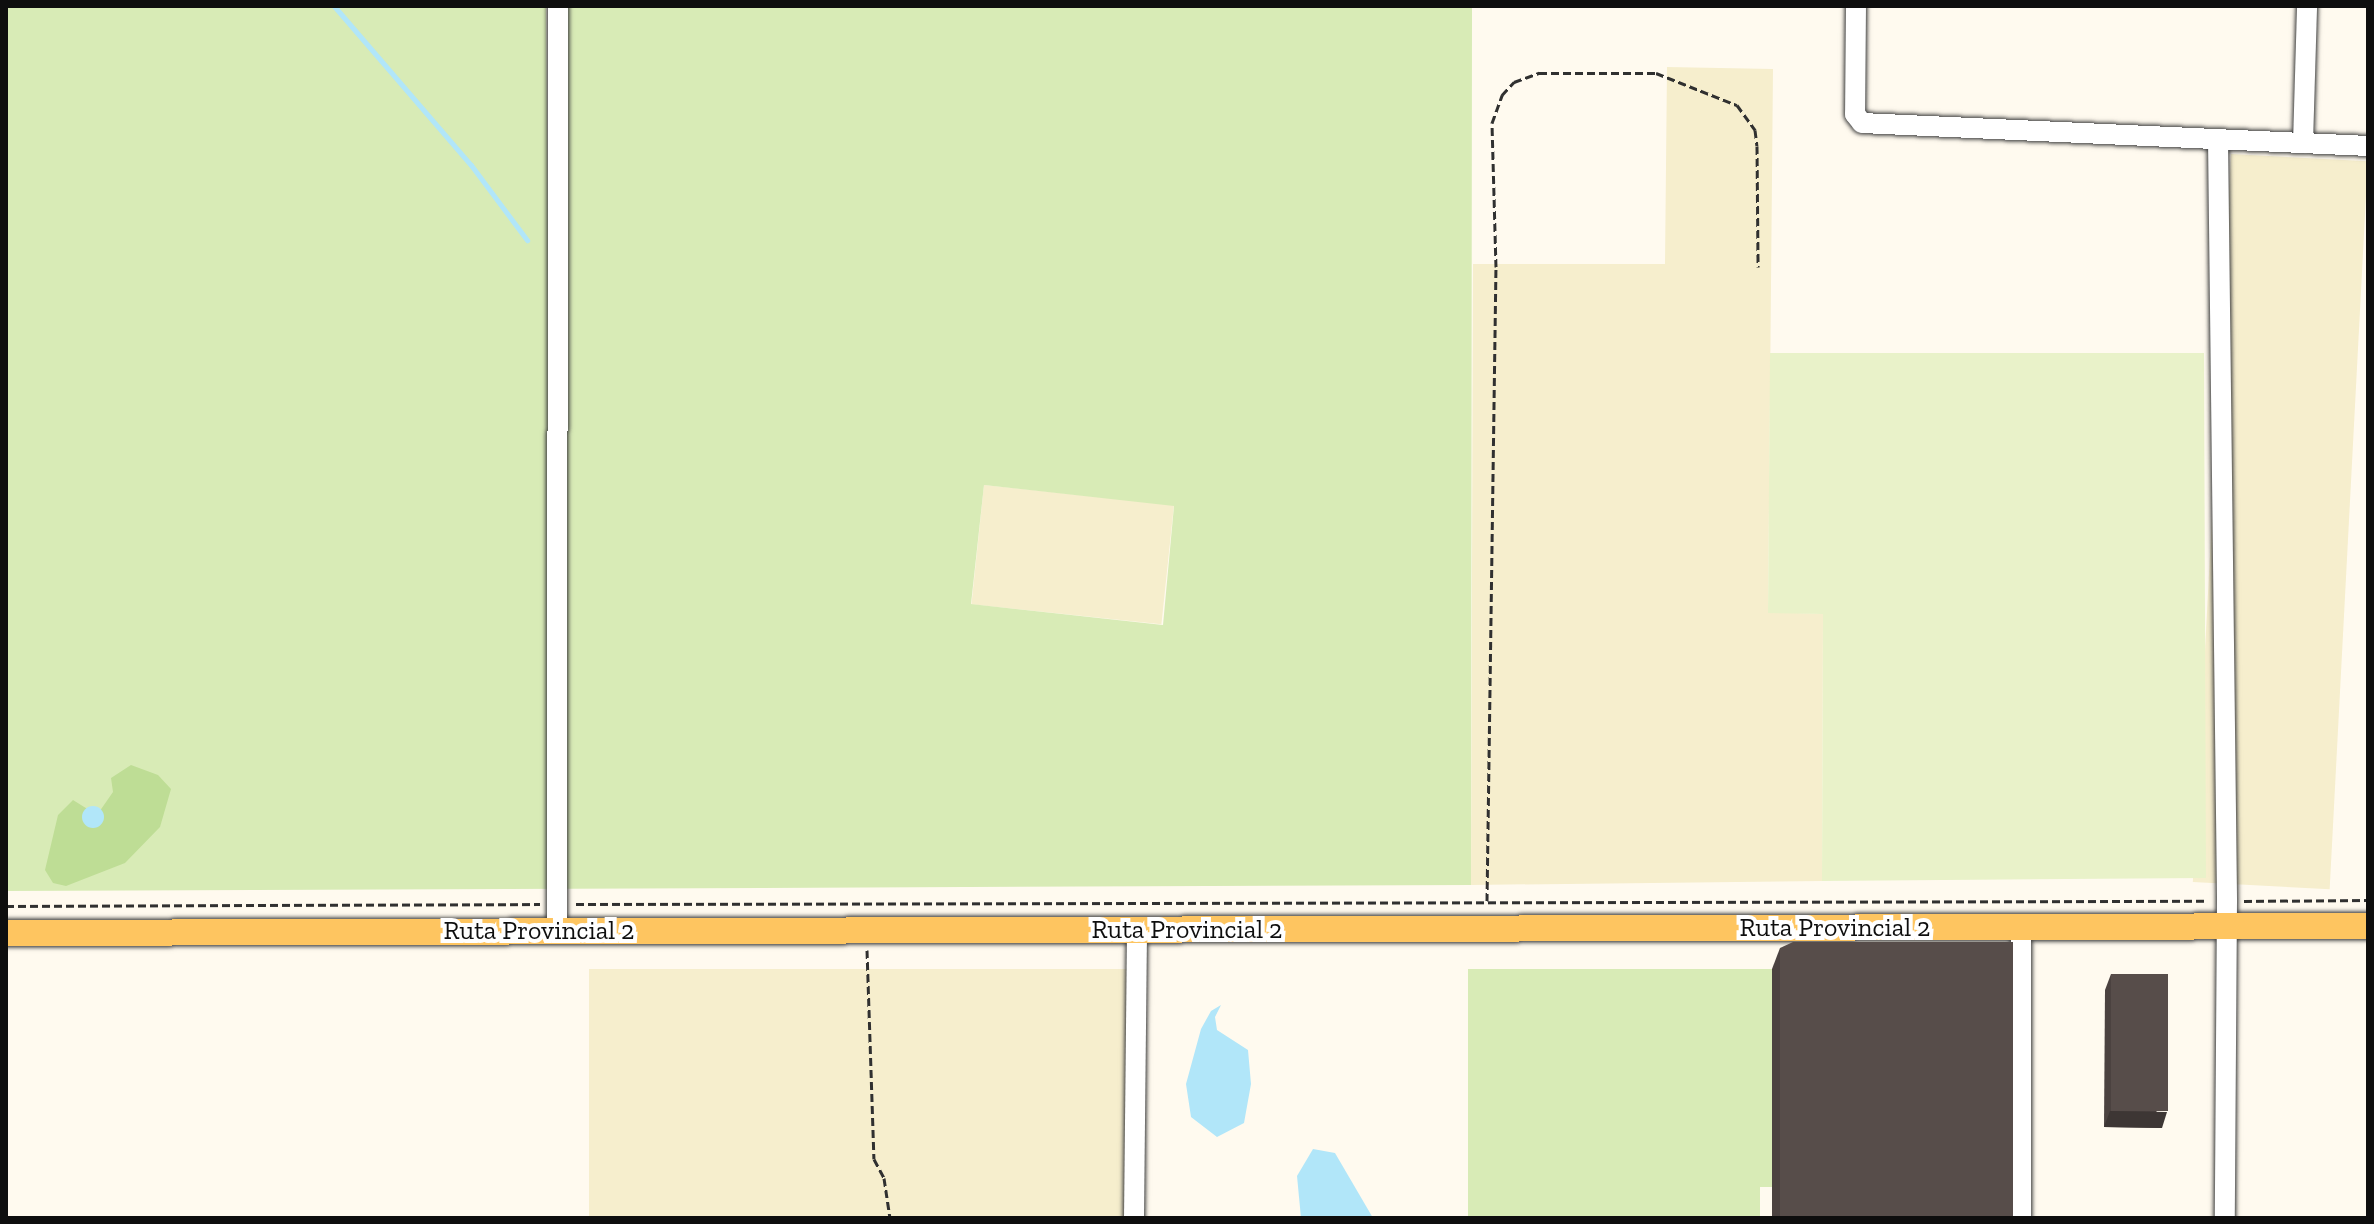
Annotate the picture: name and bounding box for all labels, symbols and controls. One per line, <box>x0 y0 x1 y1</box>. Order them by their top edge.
street label: Ruta Provincial 2 <box>1740 912 1930 944</box>
street label: Ruta Provincial 2 <box>1092 914 1282 946</box>
street label: Ruta Provincial 2 <box>444 915 634 947</box>

